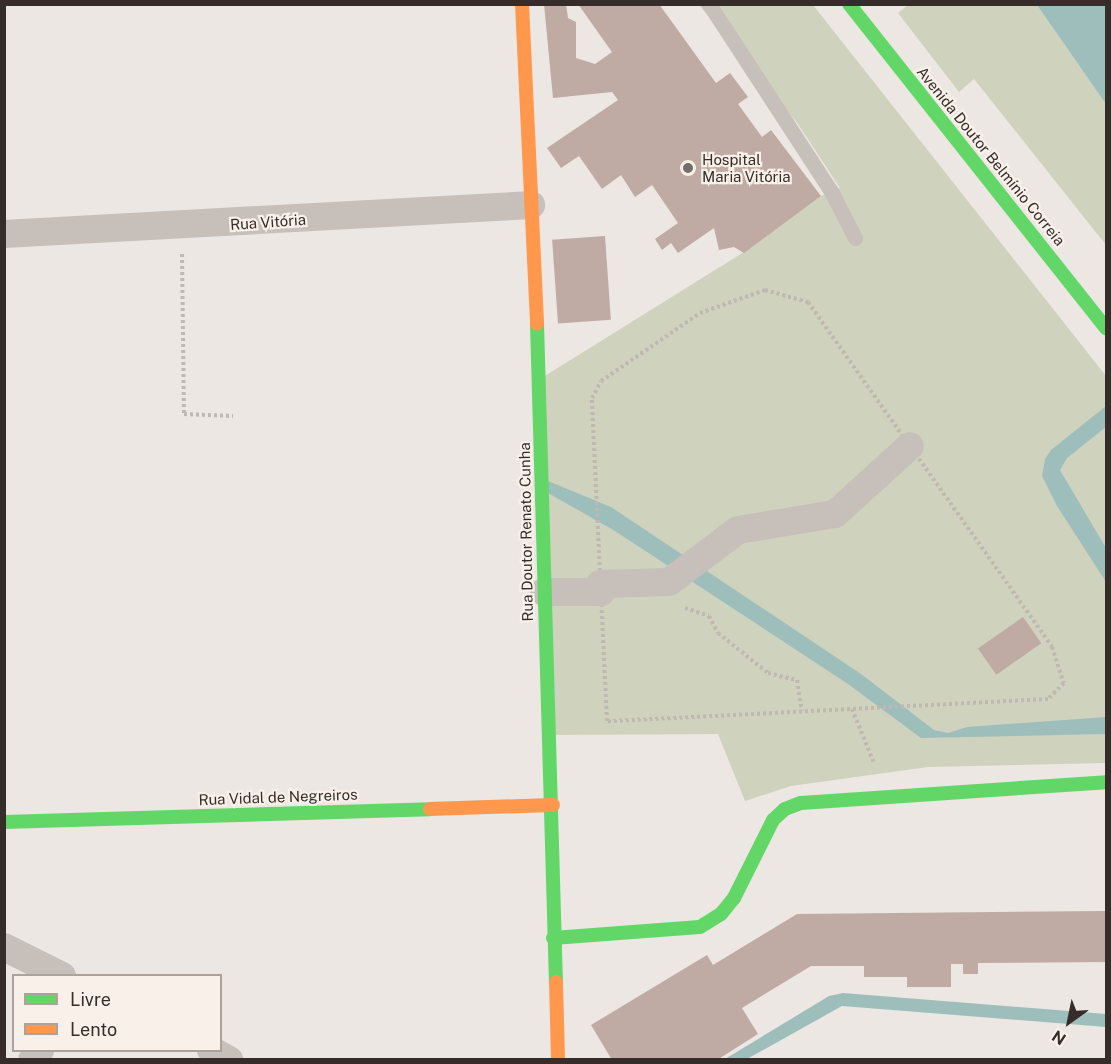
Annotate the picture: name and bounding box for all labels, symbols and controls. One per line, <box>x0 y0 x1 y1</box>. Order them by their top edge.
street label: Avenida Doutor Belmínio Correia <box>913 63 1069 249</box>
place label: Hospital Maria Vitória <box>702 150 791 185</box>
marker: Hospital Maria Vitória <box>679 159 697 177</box>
street label: Rua Vitória <box>229 210 307 234</box>
street label: Rua Doutor Renato Cunha <box>515 442 537 622</box>
street label: Rua Vidal de Negreiros <box>198 785 358 809</box>
legend <box>12 974 222 1052</box>
text: Livre <box>70 989 111 1010</box>
north arrow <box>1039 992 1099 1052</box>
text: Lento <box>70 1019 117 1040</box>
text: N <box>1049 1026 1069 1049</box>

